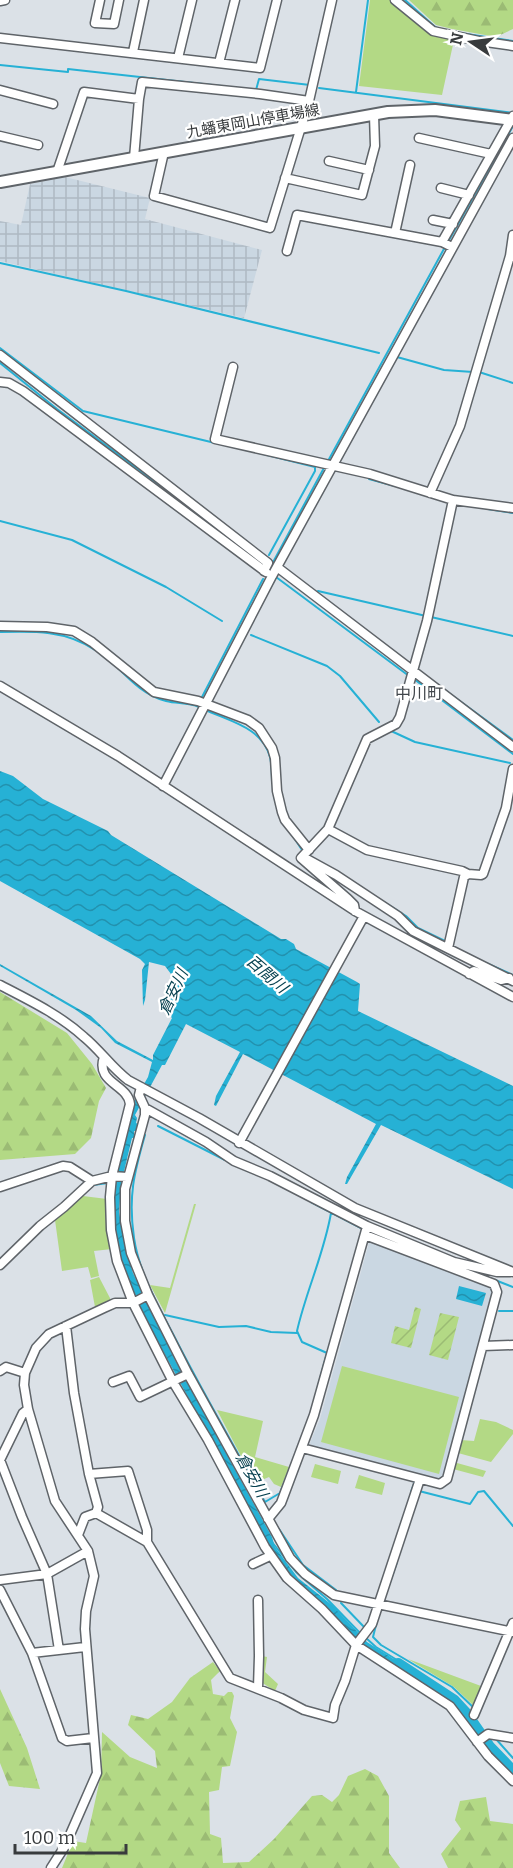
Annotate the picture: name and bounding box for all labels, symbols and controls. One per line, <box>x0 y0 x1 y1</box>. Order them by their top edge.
north arrow <box>441 12 501 72</box>
text: N <box>446 31 468 47</box>
street label: 九蟠東岡山停車場線 <box>185 100 321 142</box>
district label: 中川町 <box>395 684 443 703</box>
water label: 百間川 <box>243 951 293 998</box>
water label: 倉安川 <box>154 964 193 1018</box>
water label: 倉安川 <box>232 1449 273 1502</box>
scale bar <box>15 1817 126 1855</box>
text: 100 m <box>24 1827 75 1849</box>

